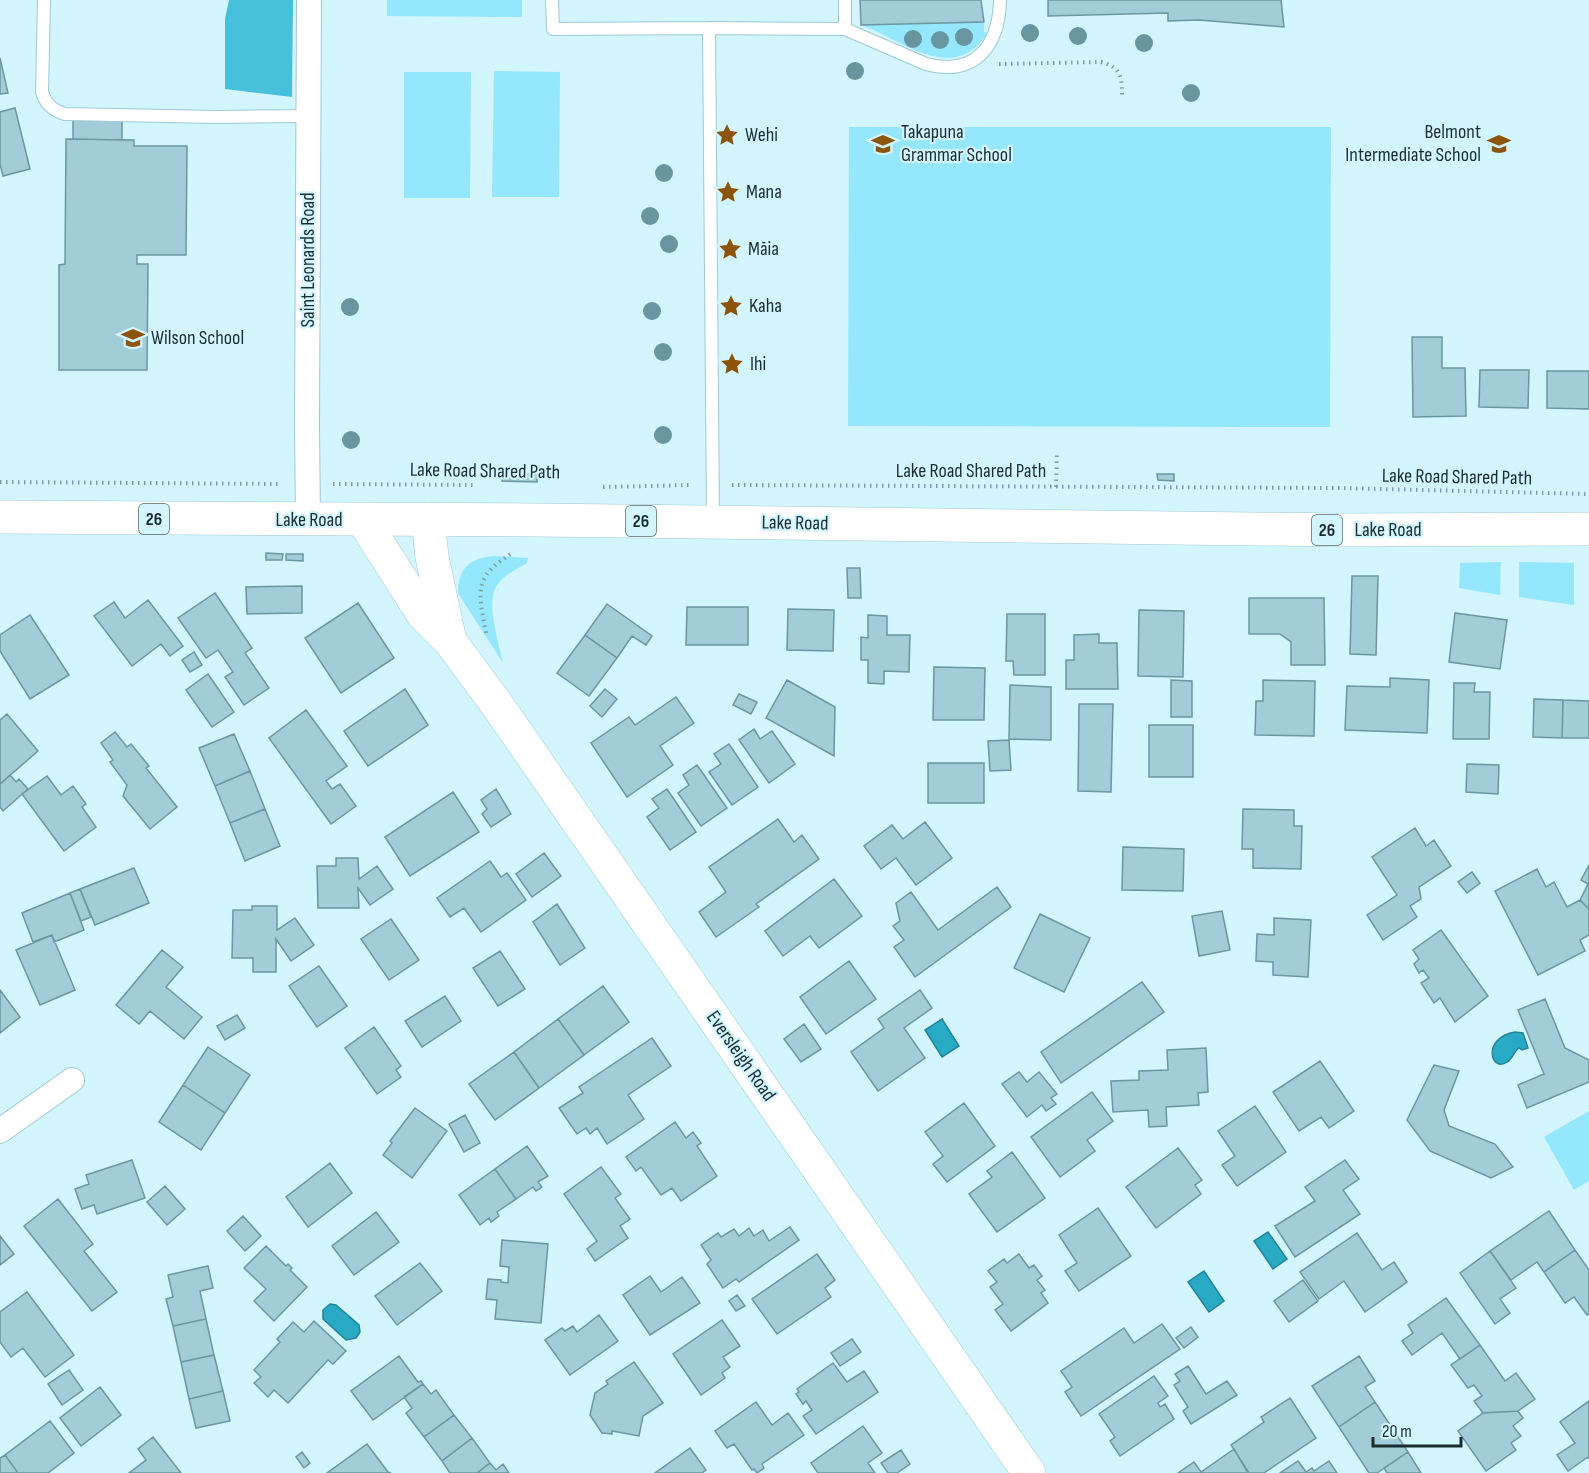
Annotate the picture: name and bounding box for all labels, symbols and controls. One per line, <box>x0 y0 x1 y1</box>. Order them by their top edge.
place label: Takapuna Grammar School <box>901 120 1012 167</box>
place label: Belmont Intermediate School <box>1345 120 1481 167</box>
place icon: Wehi <box>714 122 740 148</box>
place label: Wehi <box>745 123 778 147</box>
school or university icon: Takapuna Grammar School <box>870 131 896 157</box>
school or university icon: Belmont Intermediate School <box>1486 131 1512 157</box>
place icon: Mana <box>715 179 741 205</box>
place label: Mana <box>746 180 782 204</box>
street label: Saint Leonards Road <box>296 192 320 328</box>
place icon: Māia <box>717 236 743 262</box>
place label: Māia <box>748 237 779 261</box>
place icon: Kaha <box>718 293 744 319</box>
place label: Kaha <box>749 294 782 318</box>
school or university icon: Wilson School <box>120 325 146 351</box>
place label: Wilson School <box>151 326 244 350</box>
place icon: Ihi <box>719 351 745 377</box>
place label: Ihi <box>750 352 766 376</box>
street label: Lake Road Shared Path <box>410 458 560 484</box>
street label: Lake Road Shared Path <box>896 459 1046 483</box>
street label: Lake Road Shared Path <box>1382 464 1532 490</box>
road number: 26 <box>139 504 169 534</box>
road number: 26 <box>626 506 656 536</box>
street label: Lake Road <box>276 508 342 532</box>
street label: Lake Road <box>761 510 829 536</box>
road number: 26 <box>1312 515 1342 545</box>
street label: Lake Road <box>1355 518 1421 542</box>
street label: Eversleigh Road <box>701 1006 781 1106</box>
scale bar <box>1373 1410 1462 1448</box>
text: 20 m <box>1382 1421 1412 1442</box>

